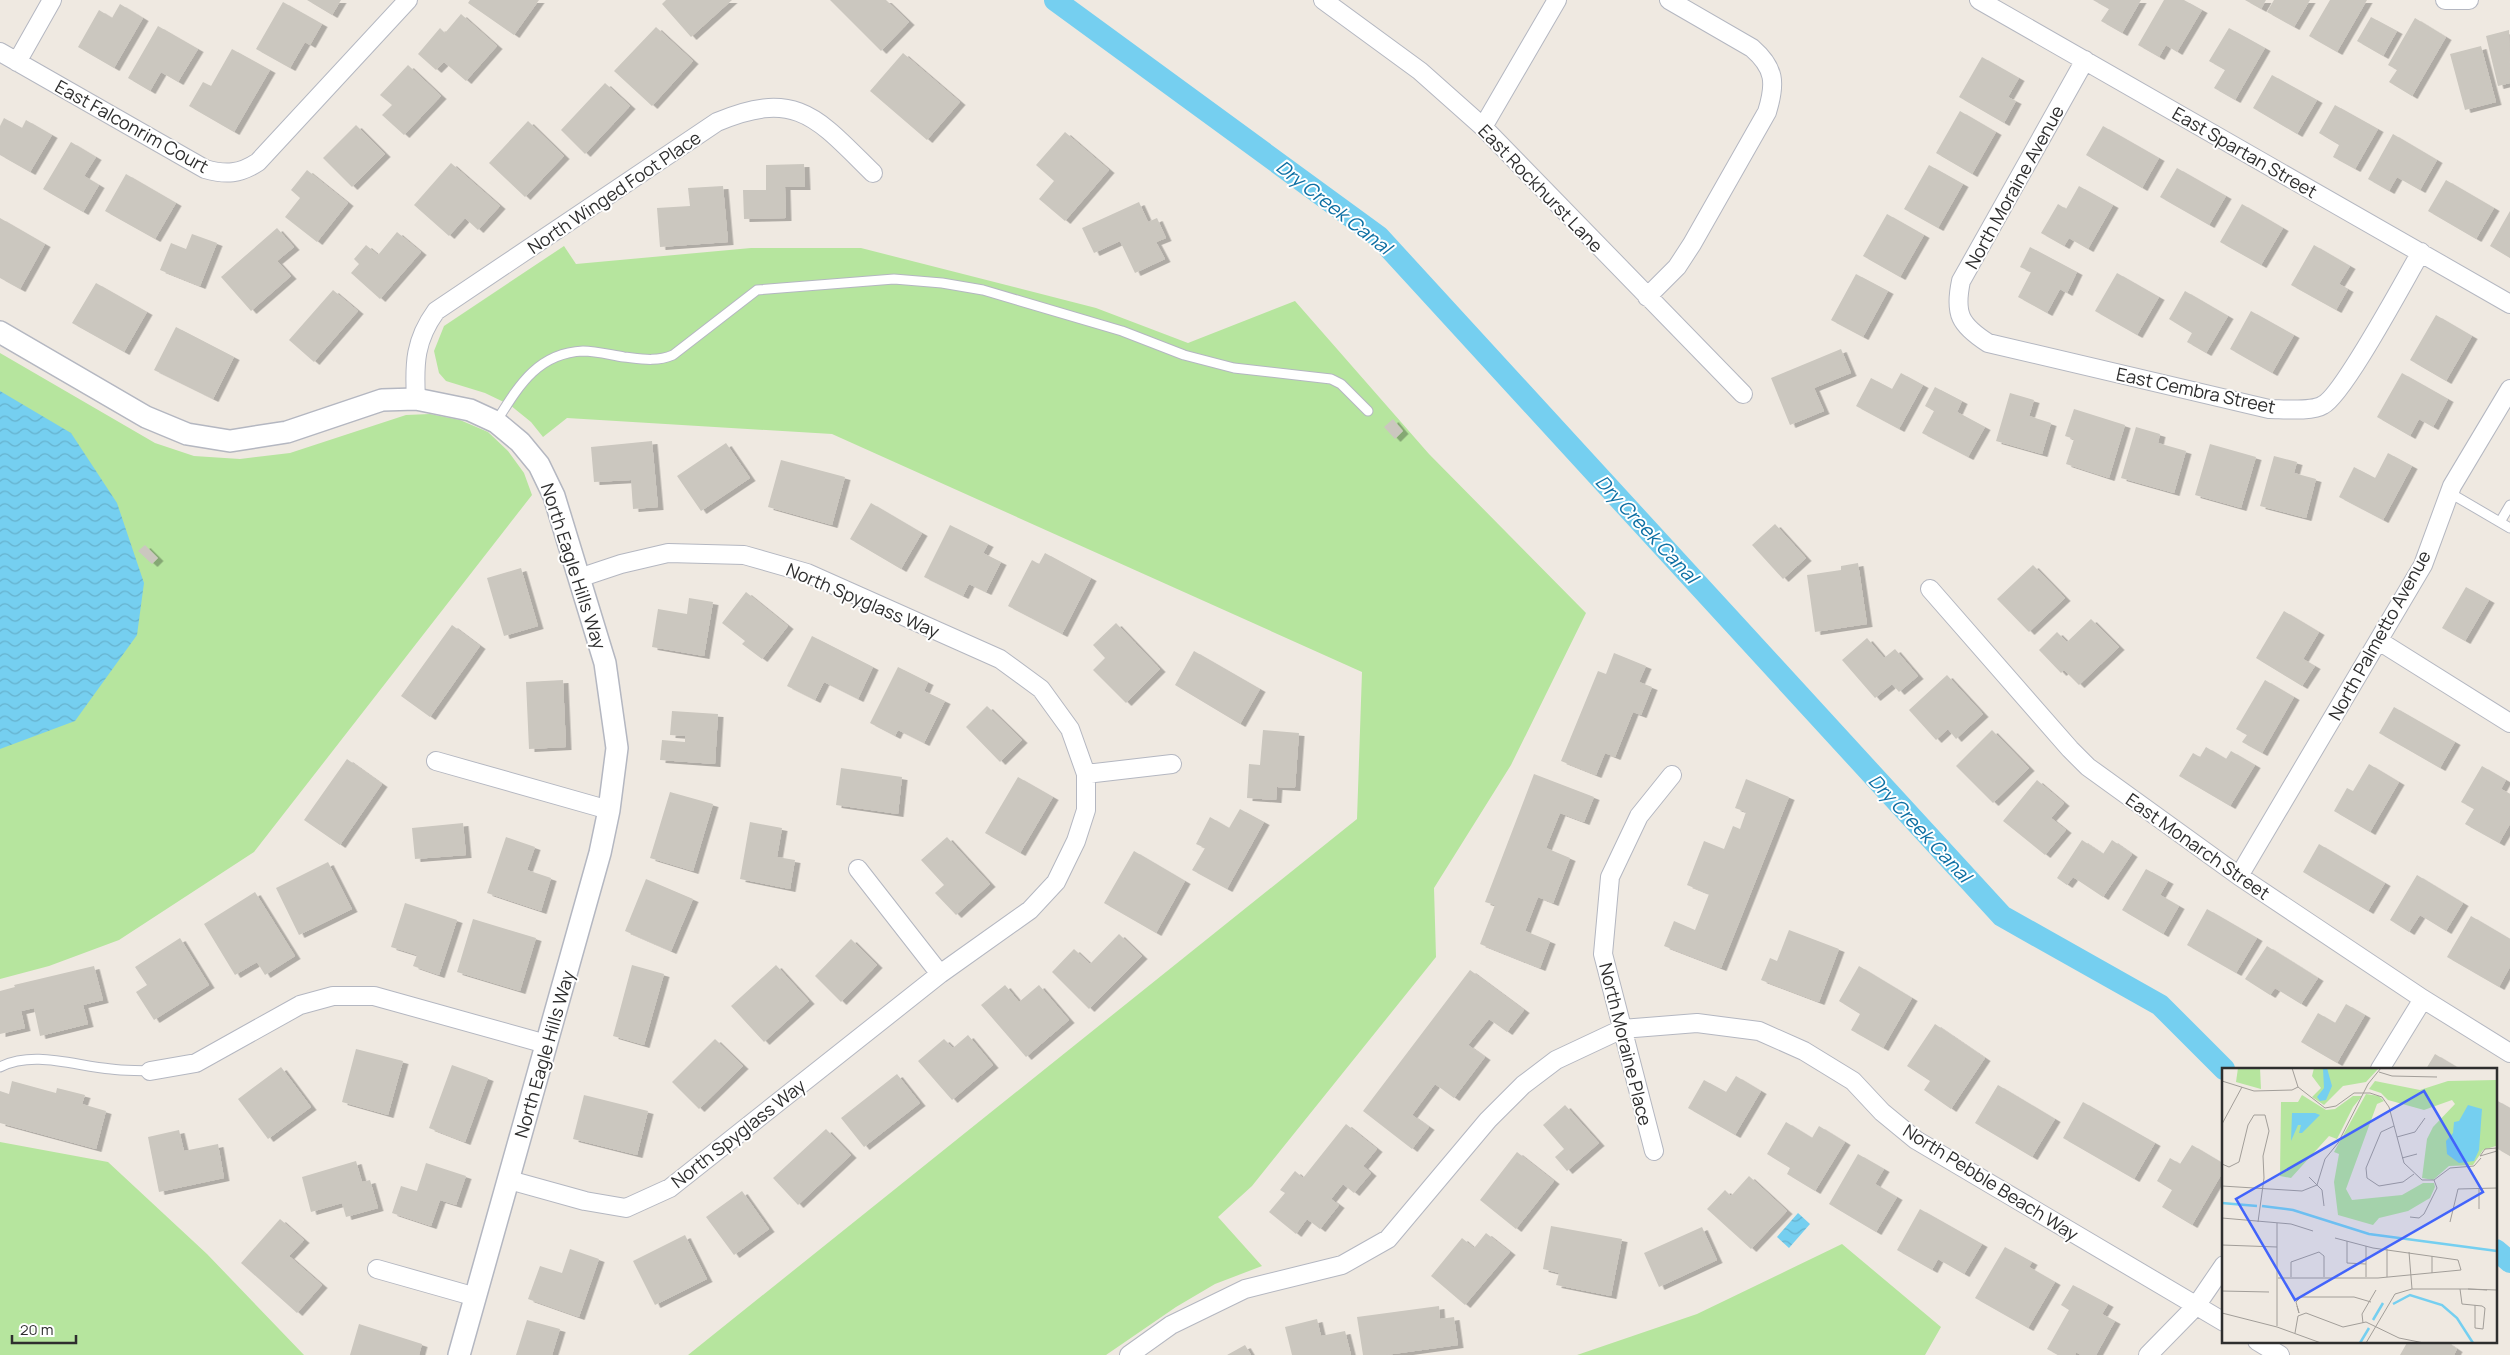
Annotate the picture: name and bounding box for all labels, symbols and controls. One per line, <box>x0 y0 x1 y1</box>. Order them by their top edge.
street label: East Falconrim Court <box>51 74 213 178</box>
street label: North Moraine Avenue <box>1959 101 2069 273</box>
street label: East Spartan Street <box>2168 101 2322 203</box>
street label: East Rockhurst Lane <box>1473 119 1609 257</box>
street label: North Winged Foot Place <box>523 125 705 259</box>
water label: Dry Creek Canal <box>1271 154 1399 262</box>
street label: East Cembra Street <box>2114 361 2278 419</box>
water label: Dry Creek Canal <box>1590 469 1706 591</box>
street label: North Eagle Hills Way <box>536 480 612 653</box>
street label: North Palmetto Avenue <box>2322 546 2436 724</box>
street label: North Spyglass Way <box>783 557 944 643</box>
water label: Dry Creek Canal <box>1863 768 1979 890</box>
street label: East Monarch Street <box>2121 787 2275 905</box>
street label: North Moraine Place <box>1594 960 1658 1128</box>
street label: North Eagle Hills Way <box>509 967 580 1141</box>
inset map <box>2222 1068 2498 1342</box>
street label: North Spyglass Way <box>666 1073 810 1193</box>
street label: North Pebble Beach Way <box>1899 1118 2084 1246</box>
scale bar <box>12 1312 76 1344</box>
text: 20 m <box>20 1319 53 1340</box>

